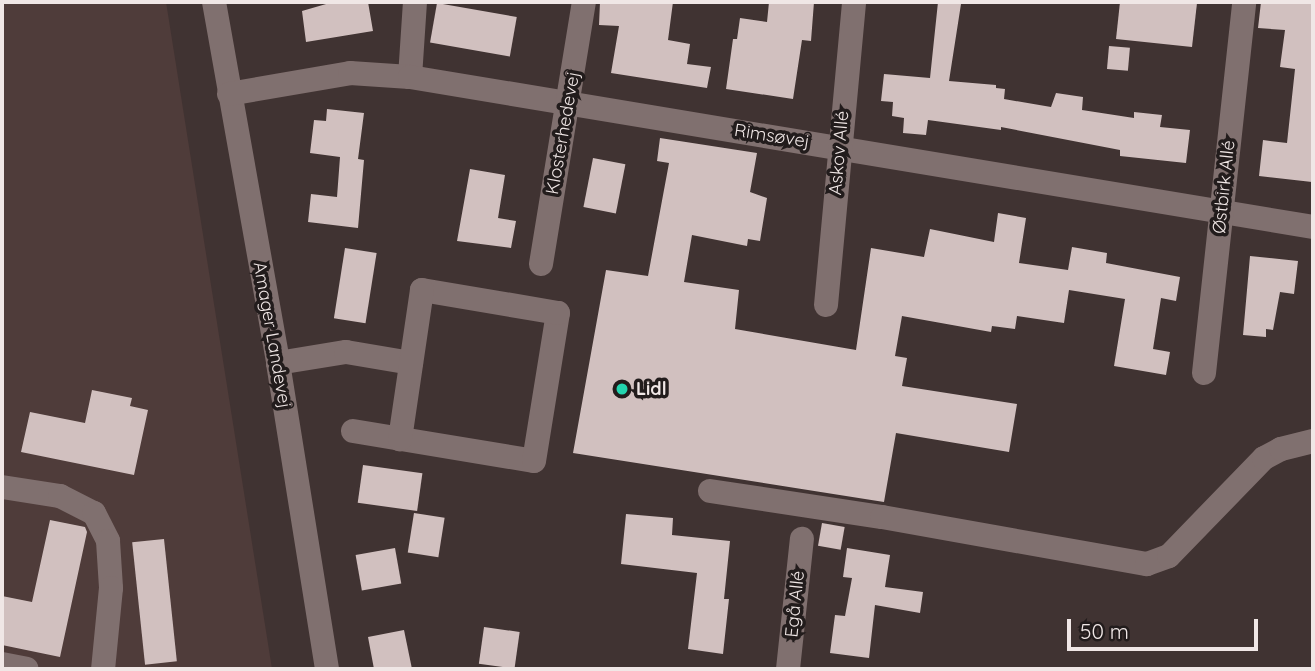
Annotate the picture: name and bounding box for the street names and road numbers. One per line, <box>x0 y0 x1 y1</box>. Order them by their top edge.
street label: Klosterhedevej <box>542 70 584 196</box>
street label: Askov Allé <box>825 110 853 196</box>
street label: Rimsøvej <box>733 119 811 153</box>
street label: Østbirk Allé <box>1208 139 1240 235</box>
street label: Amager Landevej <box>248 260 296 410</box>
street label: Egå Allé <box>781 570 809 638</box>

